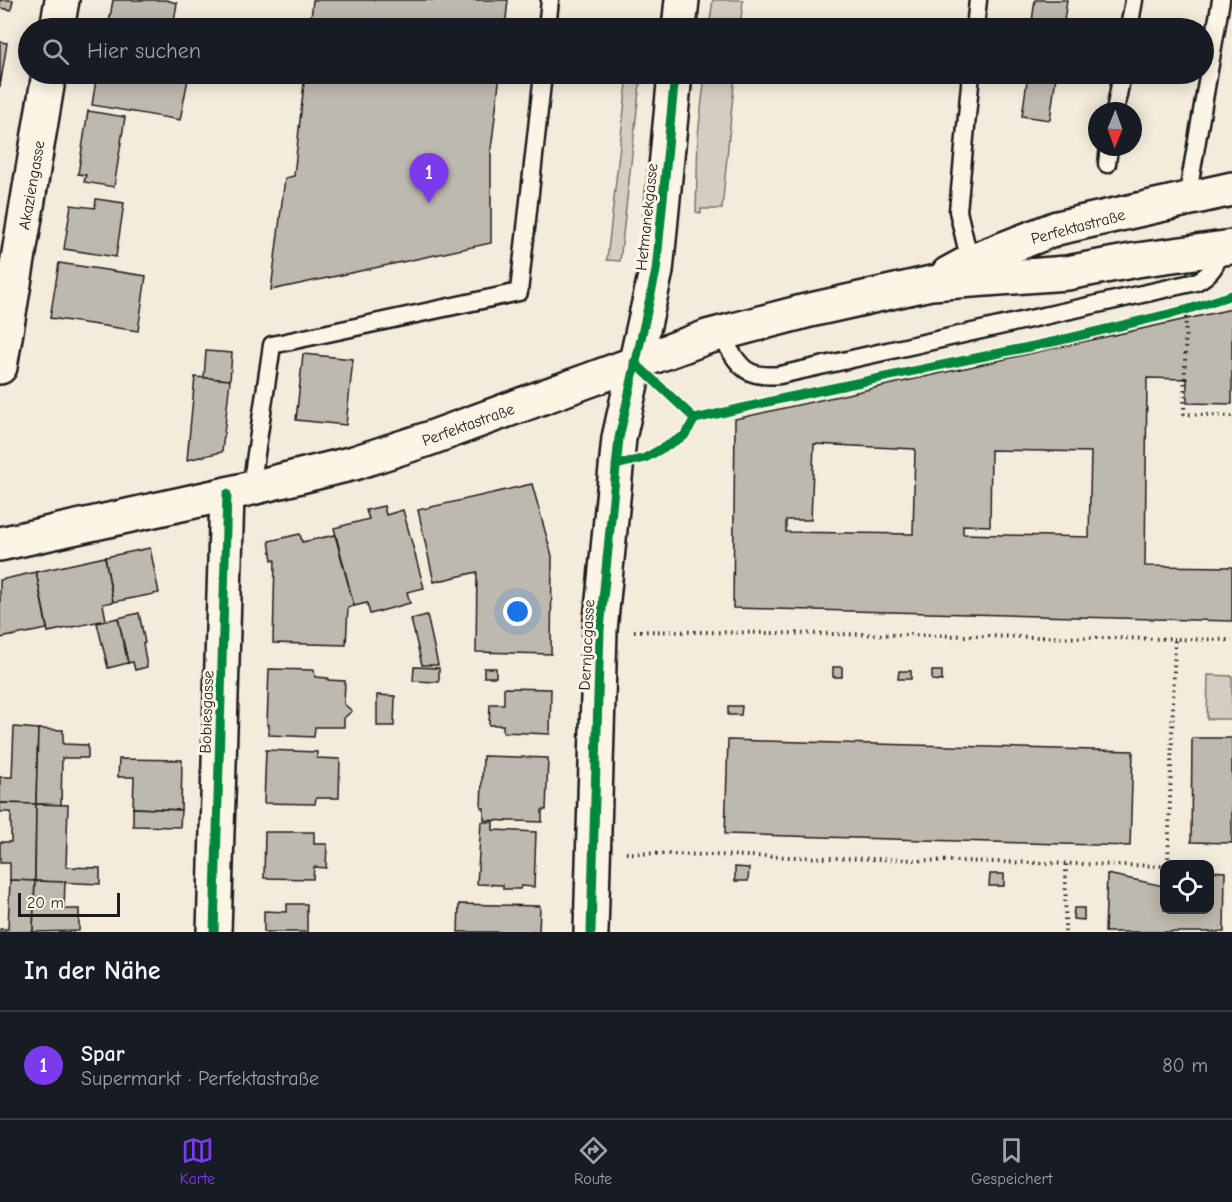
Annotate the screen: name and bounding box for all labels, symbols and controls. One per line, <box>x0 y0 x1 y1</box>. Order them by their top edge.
search box <box>18 18 1214 84</box>
icon: search <box>39 35 72 68</box>
text: Hier suchen <box>87 38 201 64</box>
north arrow <box>1088 102 1142 156</box>
street label: Akaziengasse <box>15 139 49 231</box>
pin: 1 <box>410 154 448 203</box>
street label: Hetmanekgasse <box>632 162 662 272</box>
street label: Perfektastraße <box>1029 206 1127 248</box>
street label: Perfektastraße <box>420 400 517 450</box>
your location <box>503 597 532 626</box>
street label: Dernjacgasse <box>576 599 598 691</box>
street label: Bobiesgasse <box>197 670 217 754</box>
map controls <box>1160 860 1214 914</box>
button: locate <box>1160 860 1214 914</box>
scale bar <box>18 890 120 918</box>
text: 20 m <box>27 894 64 912</box>
text: In der Nähe <box>24 956 161 986</box>
text: Spar <box>81 1041 125 1067</box>
text: 1 <box>40 1054 47 1077</box>
text: 80 m <box>1162 1054 1208 1077</box>
text: Supermarkt · Perfektastraße <box>81 1067 319 1090</box>
tab: Karte <box>179 1134 215 1188</box>
tab: Route <box>574 1134 612 1188</box>
tab: Gespeichert <box>971 1134 1053 1188</box>

